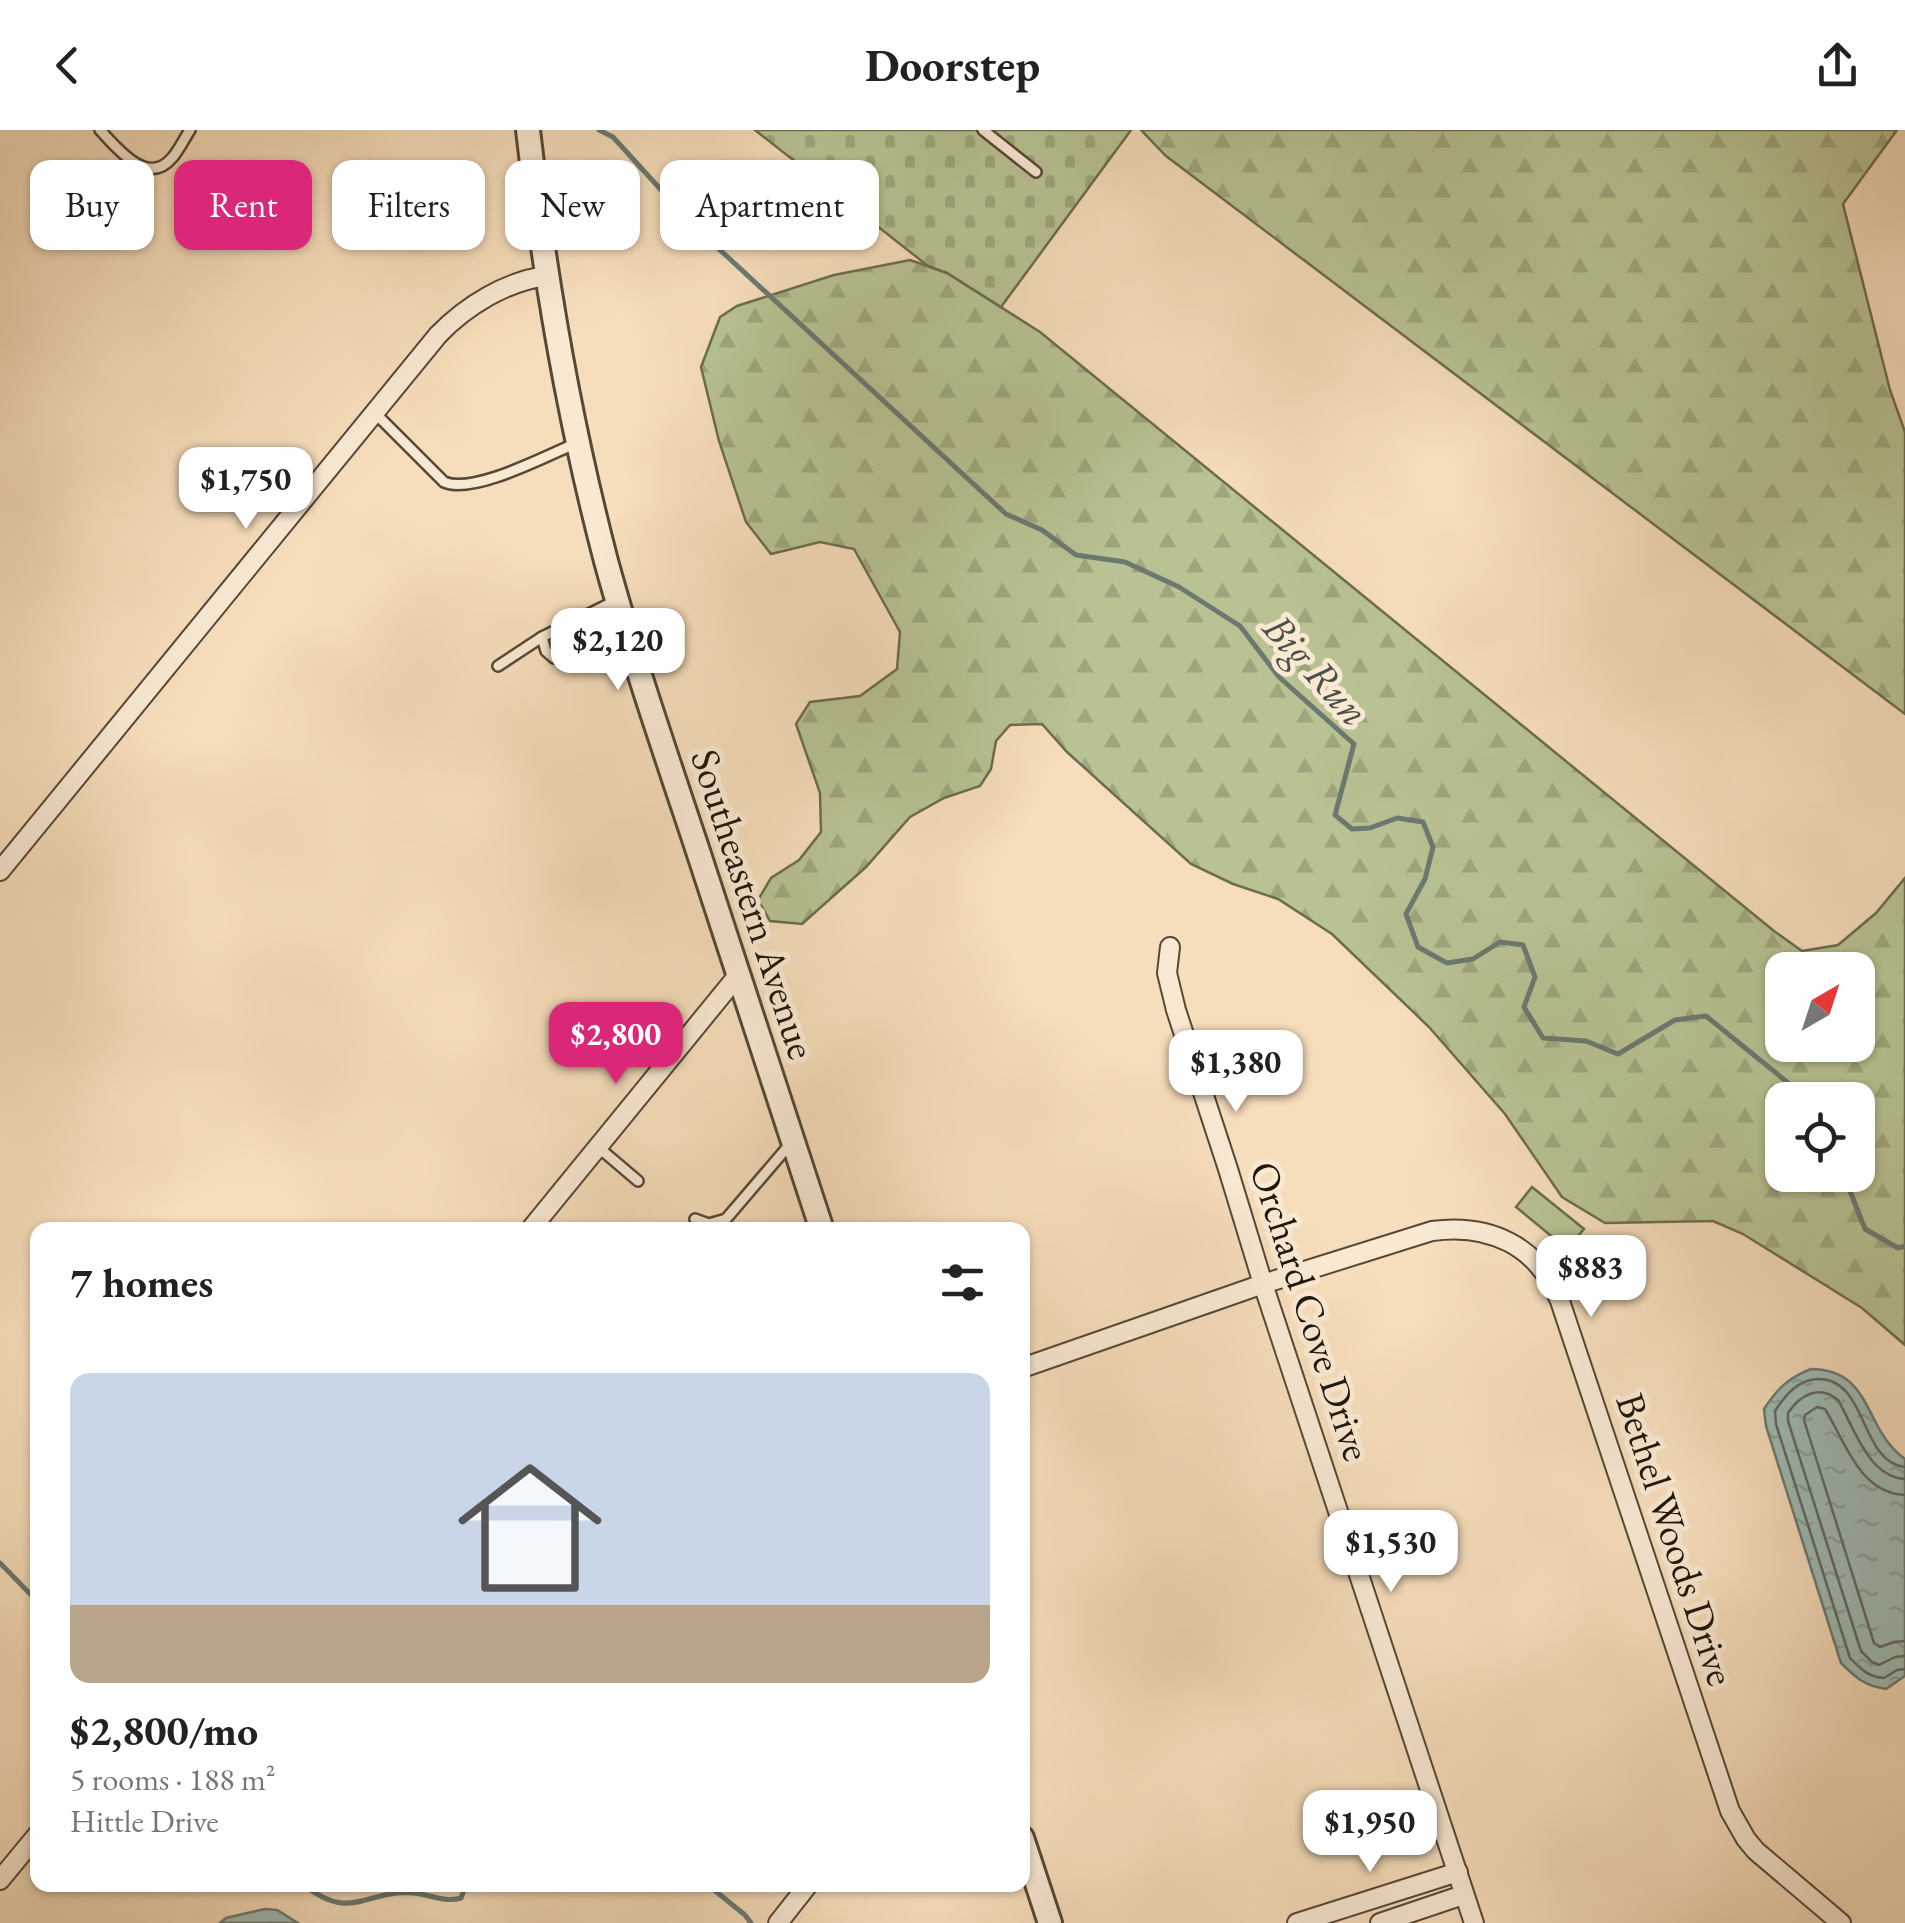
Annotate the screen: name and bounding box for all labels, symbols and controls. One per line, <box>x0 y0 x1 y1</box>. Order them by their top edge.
text: Doorstep <box>865 36 1040 94</box>
icon: back <box>40 38 95 93</box>
icon: share <box>1810 38 1865 93</box>
chip: Buy <box>30 160 154 250</box>
chip: Rent <box>174 160 312 250</box>
chip: Filters <box>332 160 485 250</box>
chip: New <box>505 160 640 250</box>
chip: Apartment <box>660 160 879 250</box>
pin: $1,750 <box>165 447 327 532</box>
text: $1,750 <box>201 458 291 500</box>
water label: Big Run <box>1251 600 1382 738</box>
pin: $2,120 <box>537 608 699 693</box>
text: $2,120 <box>573 619 663 661</box>
street label: Southeastern Avenue <box>679 743 829 1065</box>
north arrow <box>1765 952 1875 1062</box>
map controls <box>1765 952 1875 1192</box>
pin: $2,800 <box>535 1002 697 1087</box>
text: $2,800 <box>571 1013 661 1055</box>
pin: $1,380 <box>1155 1030 1317 1115</box>
text: $1,380 <box>1191 1041 1281 1083</box>
button: locate <box>1765 1082 1875 1192</box>
street label: Orchard Cove Drive <box>1238 1155 1384 1467</box>
pin: $883 <box>1532 1235 1650 1320</box>
text: $883 <box>1558 1246 1624 1288</box>
text: 7 homes <box>70 1255 213 1310</box>
icon: filters <box>935 1255 990 1310</box>
street label: Bethel Woods Drive <box>1604 1386 1748 1692</box>
icon: home <box>440 1438 620 1618</box>
pin: $1,530 <box>1310 1510 1472 1595</box>
text: $1,530 <box>1346 1521 1436 1563</box>
text: $2,800/mo <box>70 1703 258 1758</box>
text: 5 rooms · 188 m² <box>70 1758 276 1800</box>
pin: $1,950 <box>1289 1790 1451 1875</box>
text: Hittle Drive <box>70 1800 219 1842</box>
text: $1,950 <box>1325 1801 1415 1843</box>

